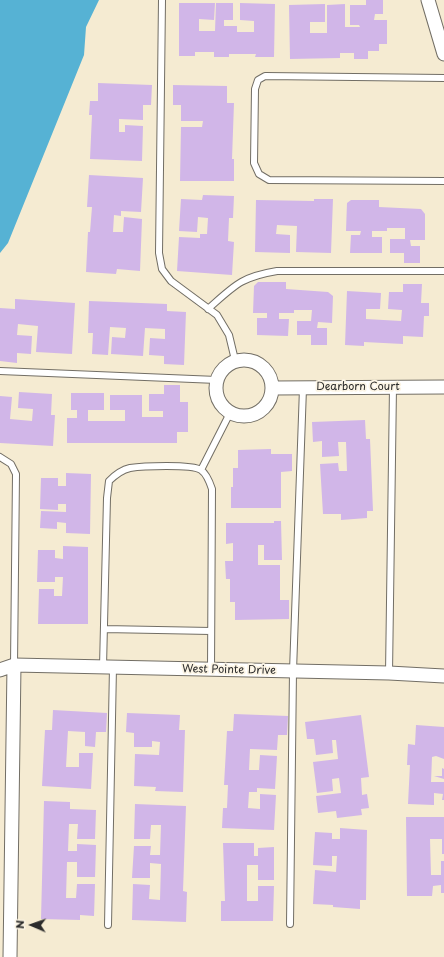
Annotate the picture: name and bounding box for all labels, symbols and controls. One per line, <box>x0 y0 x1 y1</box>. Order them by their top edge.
street label: Dearborn Court <box>316 380 400 394</box>
street label: West Pointe Drive <box>182 663 276 677</box>
north arrow <box>12 905 52 945</box>
text: N <box>11 920 28 929</box>

